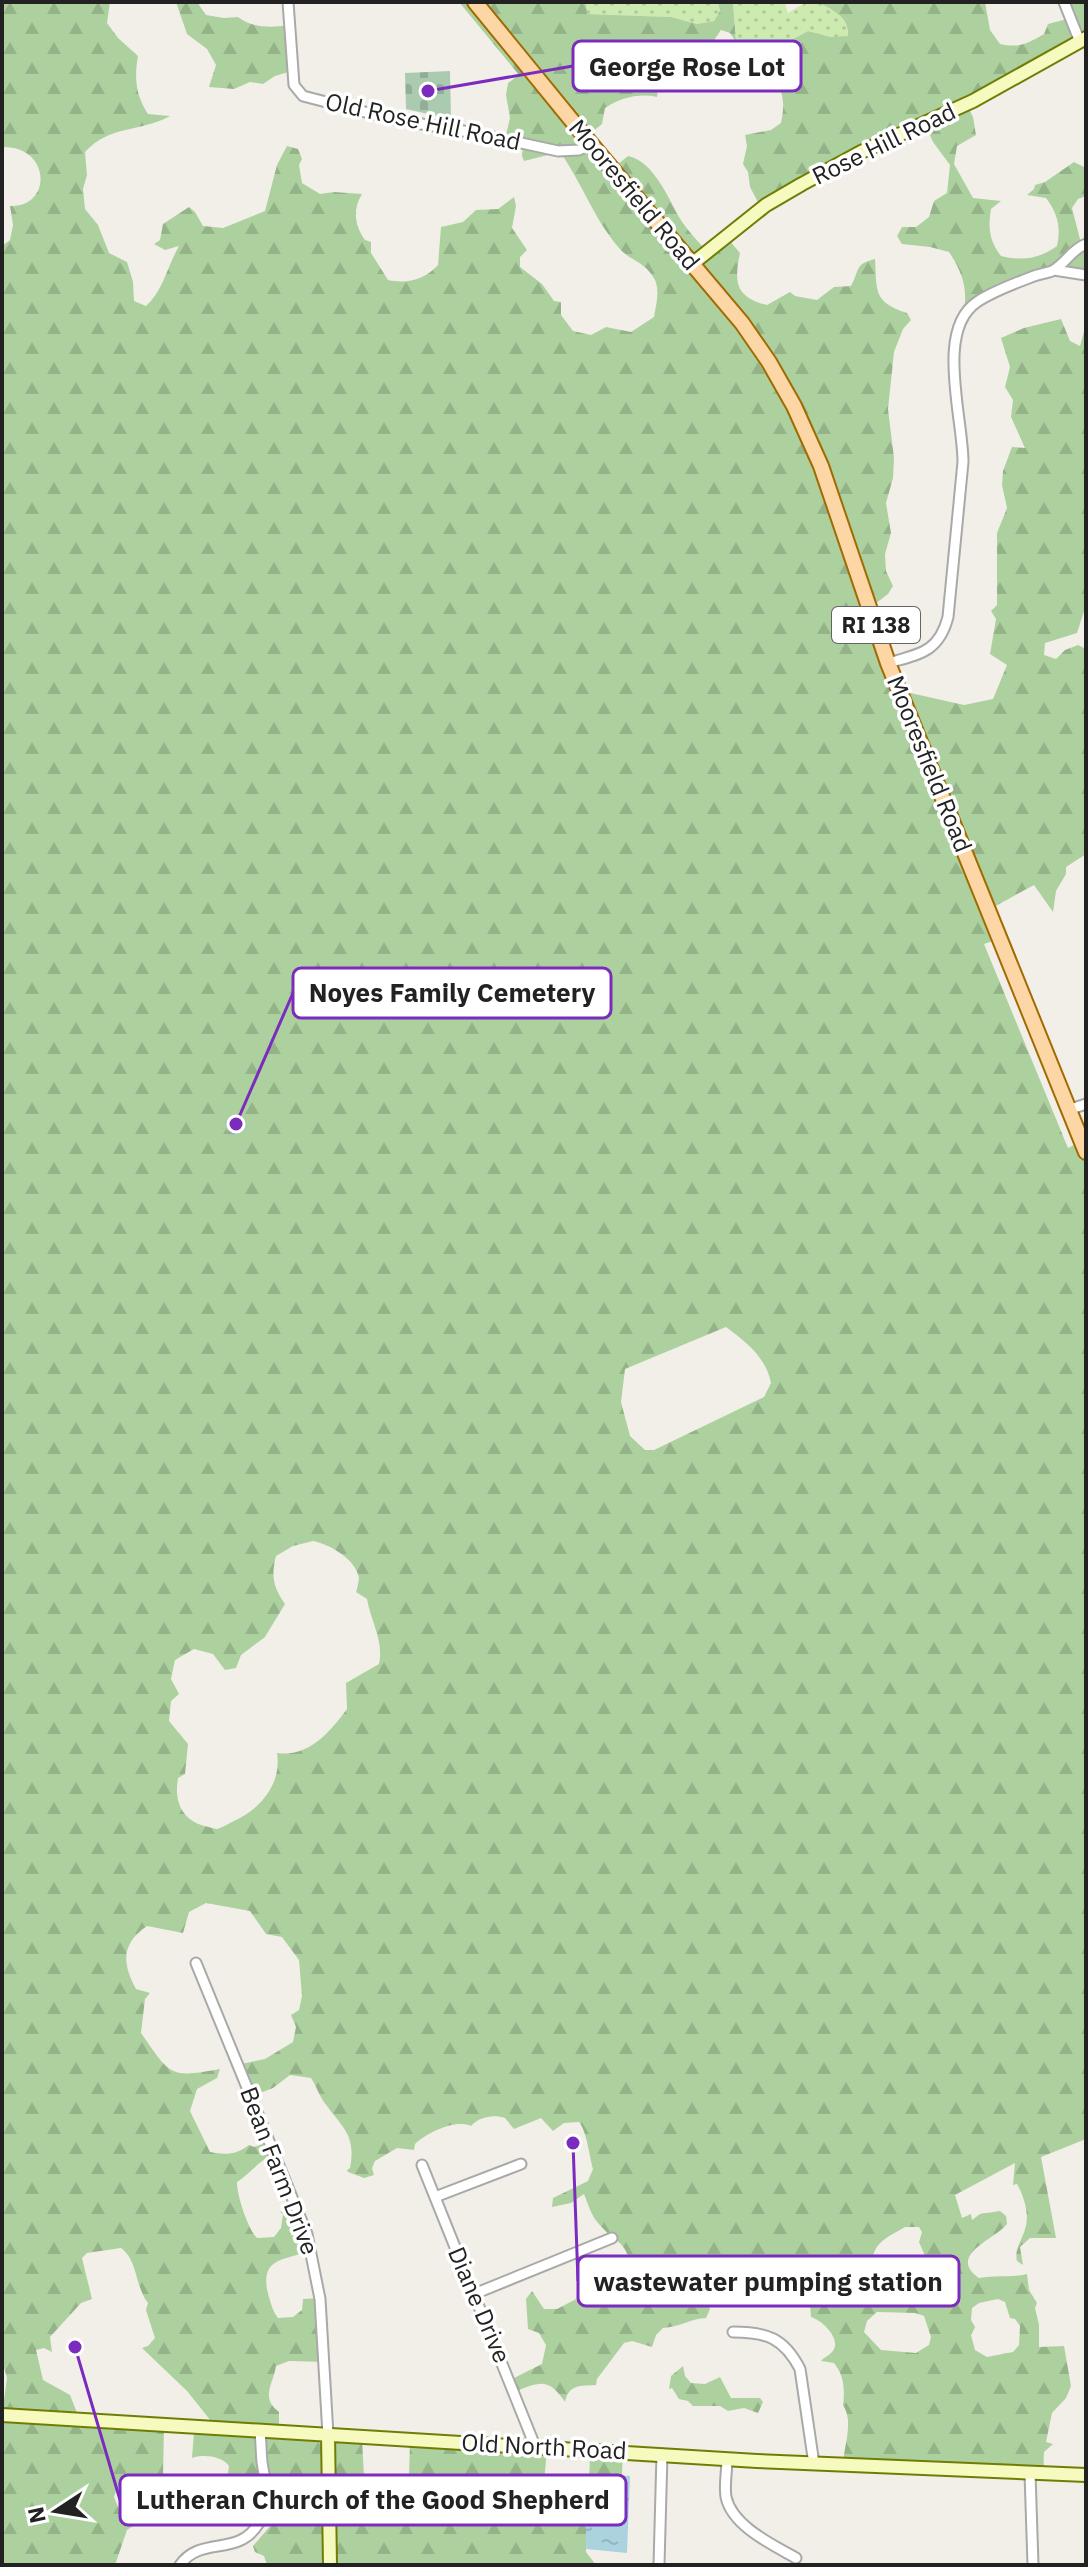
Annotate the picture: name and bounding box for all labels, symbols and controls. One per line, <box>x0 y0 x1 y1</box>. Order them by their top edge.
callout: George Rose Lot <box>573 41 801 91</box>
text: George Rose Lot <box>589 49 785 83</box>
street label: Old Rose Hill Road <box>323 85 524 157</box>
street label: Rose Hill Road <box>807 95 961 192</box>
street label: Mooresfield Road <box>562 112 707 277</box>
road number: RI 138 <box>832 607 920 643</box>
street label: Mooresfield Road <box>880 671 980 857</box>
callout: Noyes Family Cemetery <box>293 968 611 1018</box>
text: Noyes Family Cemetery <box>309 975 595 1009</box>
street label: Bean Farm Drive <box>233 2082 327 2259</box>
street label: Diane Drive <box>441 2242 519 2368</box>
callout: wastewater pumping station <box>578 2256 959 2306</box>
text: wastewater pumping station <box>593 2264 943 2298</box>
street label: Old North Road <box>461 2426 627 2466</box>
north arrow <box>16 2471 96 2551</box>
callout: Lutheran Church of the Good Shepherd <box>120 2475 626 2525</box>
text: Lutheran Church of the Good Shepherd <box>136 2482 610 2516</box>
text: N <box>20 2504 52 2526</box>

